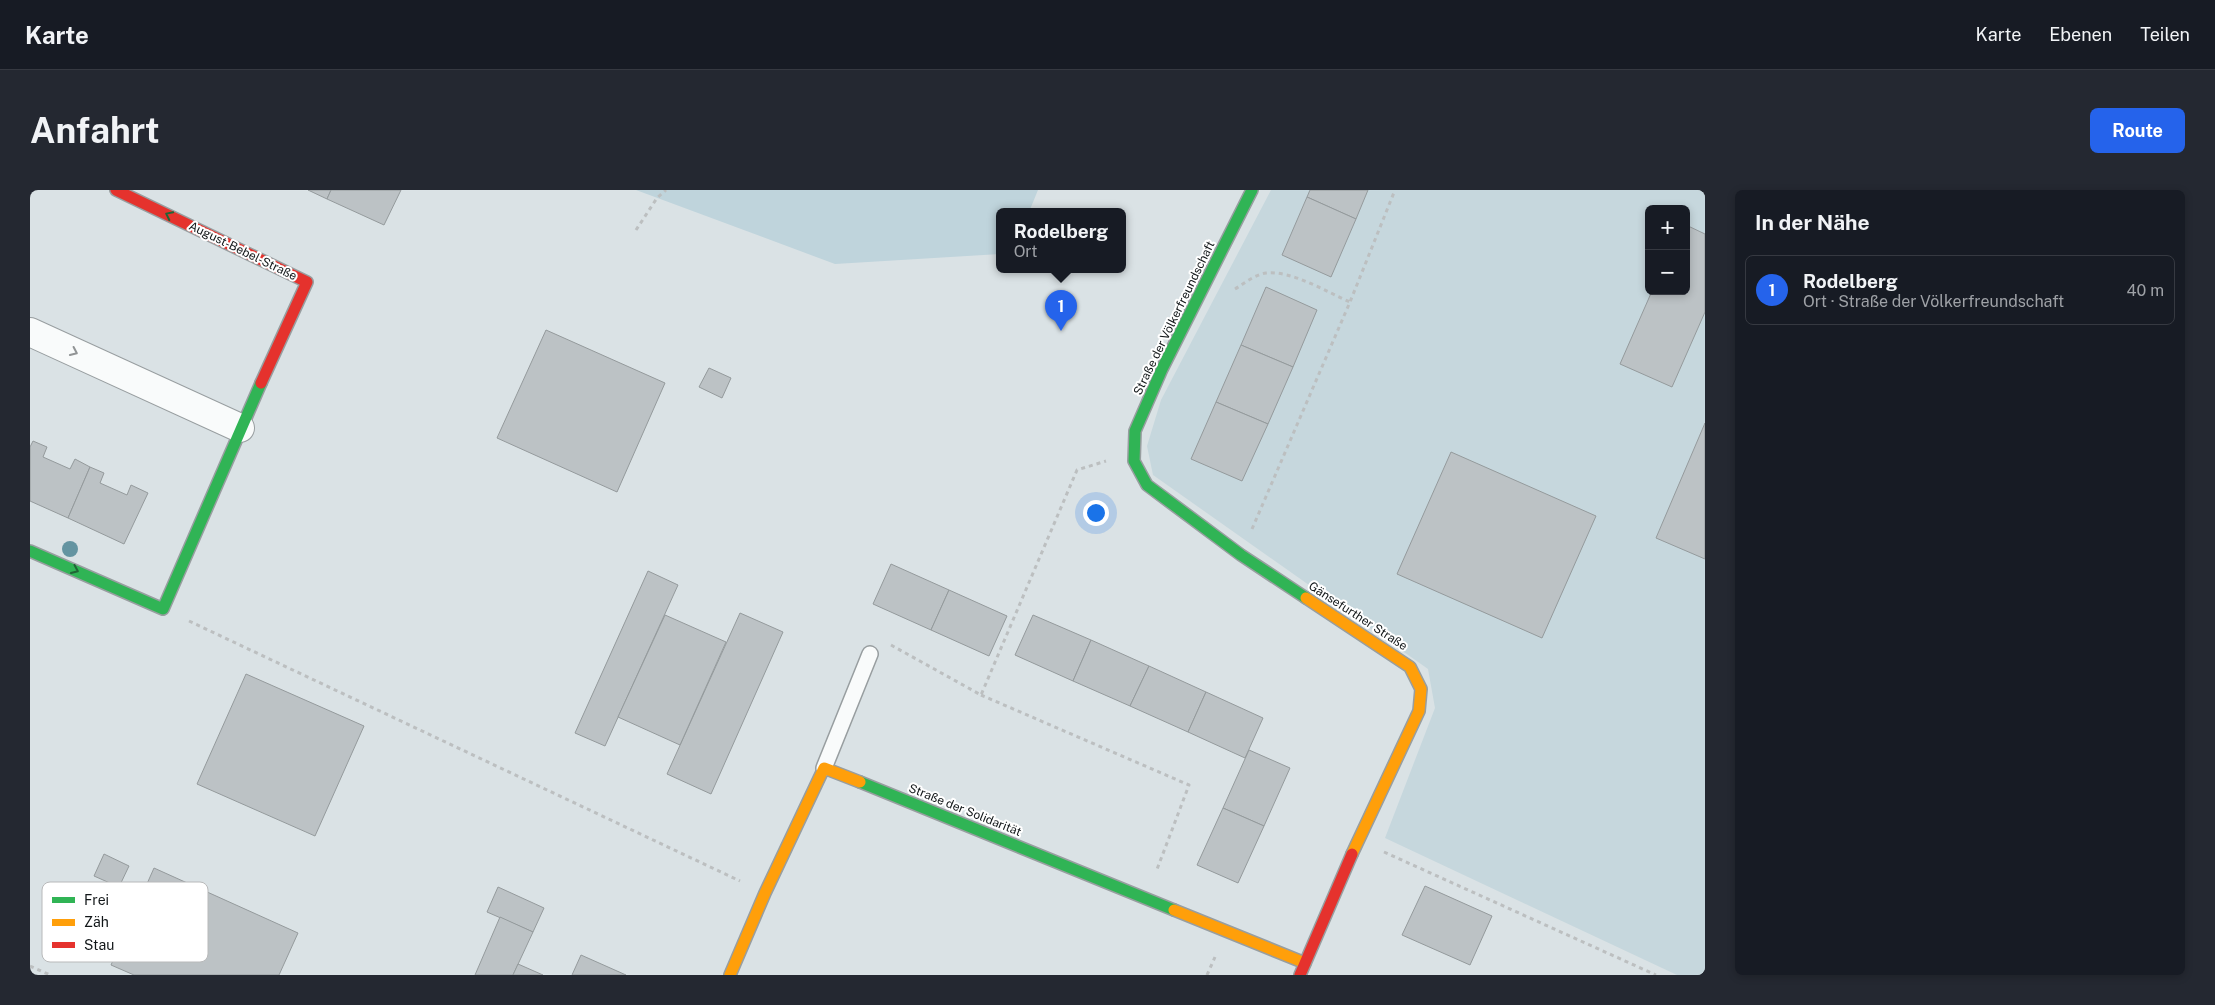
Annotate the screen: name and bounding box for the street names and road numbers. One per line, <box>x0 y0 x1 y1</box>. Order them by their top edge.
street label: August-Bebel-Straße <box>187 219 299 283</box>
street label: Straße der Völkerfreundschaft <box>1131 238 1218 397</box>
street label: Gänsefurther Straße <box>1306 579 1410 653</box>
street label: Straße der Solidarität <box>907 781 1024 839</box>

